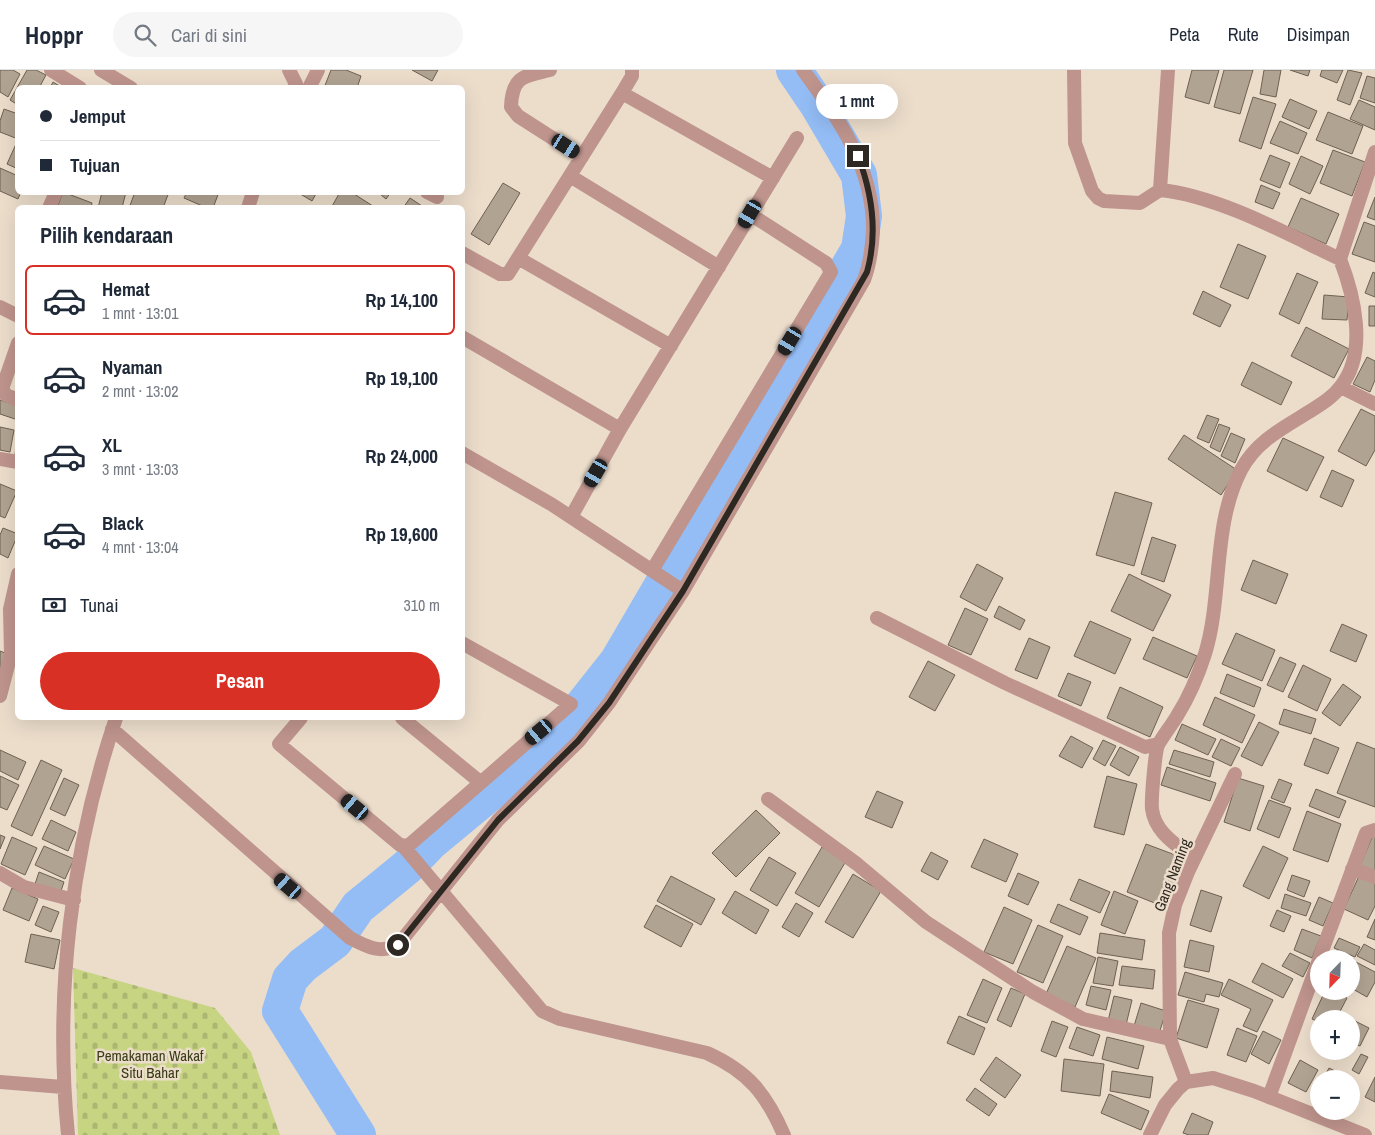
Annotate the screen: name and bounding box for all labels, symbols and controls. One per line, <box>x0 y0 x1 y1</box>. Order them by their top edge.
search box <box>113 12 463 57</box>
text: Hoppr <box>25 19 83 51</box>
icon: search <box>131 21 159 49</box>
text: Cari di sini <box>171 22 247 48</box>
text: Peta <box>1169 22 1200 47</box>
text: Rute <box>1228 22 1259 47</box>
text: Disimpan <box>1287 22 1350 47</box>
callout: 1 mnt <box>817 83 899 118</box>
text: 1 mnt <box>840 90 875 112</box>
text: Jemput <box>70 103 125 129</box>
car <box>549 132 582 160</box>
route end <box>847 145 869 167</box>
text: Tujuan <box>70 152 120 178</box>
car <box>736 197 763 231</box>
text: Pilih kendaraan <box>40 220 173 250</box>
text: Hemat <box>102 276 150 302</box>
icon: car <box>42 278 87 323</box>
text: Rp 14,100 <box>365 287 438 313</box>
text: 1 mnt · 13:01 <box>102 302 179 324</box>
car <box>775 324 804 358</box>
text: Nyaman <box>102 354 163 380</box>
icon: car <box>42 356 87 401</box>
text: Rp 19,100 <box>365 365 438 391</box>
text: 2 mnt · 13:02 <box>102 380 179 402</box>
text: XL <box>102 432 122 458</box>
icon: car <box>42 434 87 479</box>
text: Rp 24,000 <box>365 443 438 469</box>
car <box>582 456 609 490</box>
text: 3 mnt · 13:03 <box>102 458 179 480</box>
text: Black <box>102 510 144 536</box>
icon: car <box>42 512 87 557</box>
text: Rp 19,600 <box>365 521 438 547</box>
text: 4 mnt · 13:04 <box>102 536 179 558</box>
icon: cash <box>40 591 68 619</box>
text: Tunai <box>80 592 119 618</box>
text: 310 m <box>404 594 440 616</box>
button: Pesan <box>40 652 440 710</box>
car <box>522 717 555 747</box>
car <box>338 792 371 822</box>
street label: Gang Naming <box>1148 835 1196 915</box>
car <box>271 870 304 902</box>
route start <box>387 934 409 956</box>
north arrow <box>1310 950 1360 1000</box>
map controls <box>1310 950 1360 1120</box>
button: + <box>1310 1010 1360 1060</box>
park label: Pemakaman Wakaf Situ Bahar <box>97 1045 204 1083</box>
button: − <box>1310 1070 1360 1120</box>

